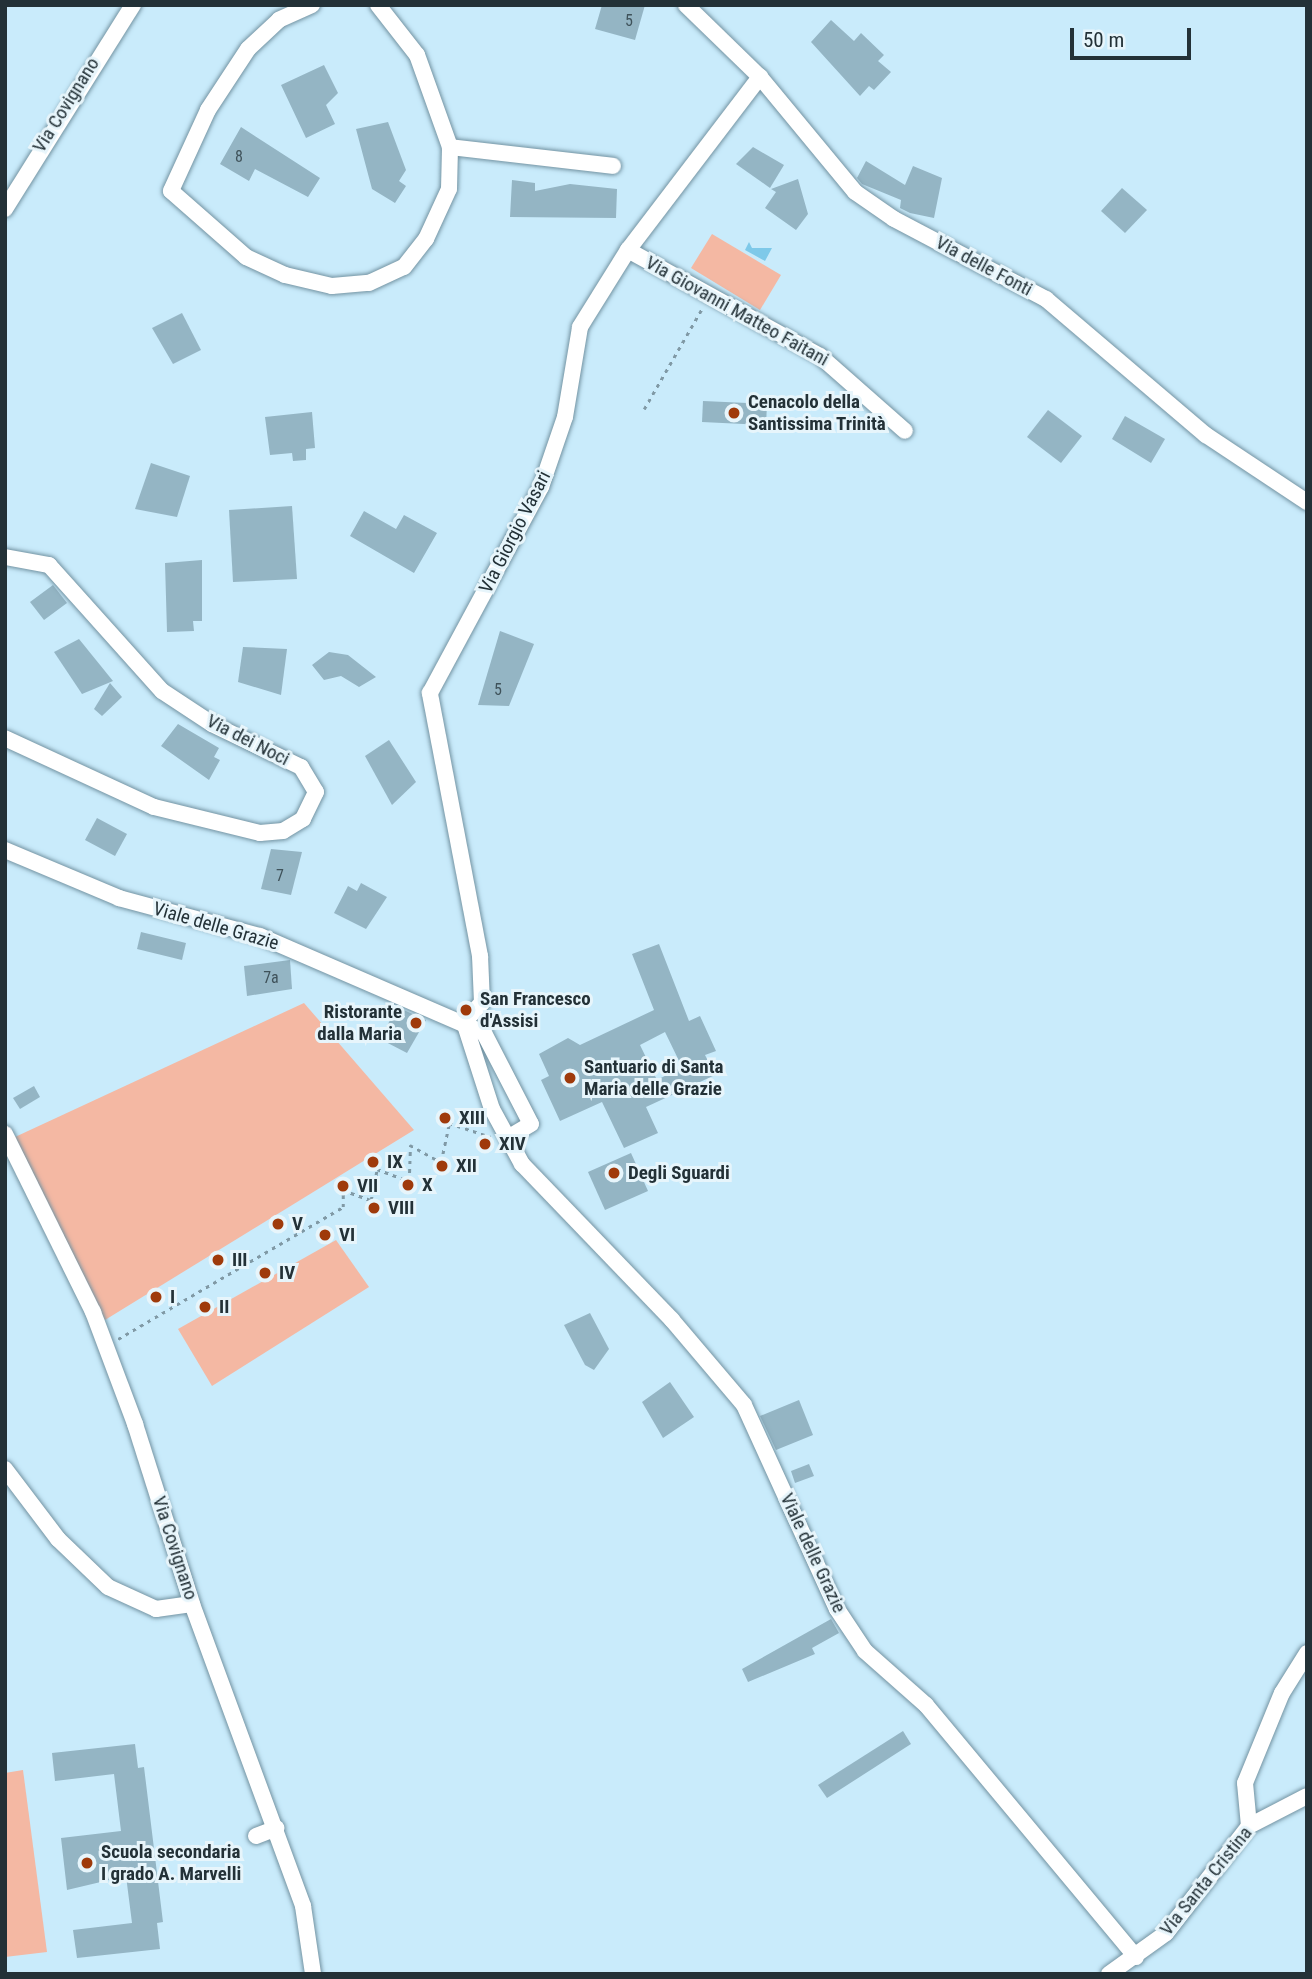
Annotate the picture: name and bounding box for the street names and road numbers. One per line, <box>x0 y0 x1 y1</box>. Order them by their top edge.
street label: Via Covignano <box>28 53 104 157</box>
street label: Via delle Fonti <box>932 231 1036 301</box>
street label: Via Giovanni Matteo Faitani <box>641 251 833 371</box>
street label: Via Giorgio Vasari <box>474 467 556 597</box>
street label: Via dei Noci <box>203 709 293 771</box>
street label: Viale delle Grazie <box>151 897 281 955</box>
street label: Viale delle Grazie <box>775 1490 851 1616</box>
street label: Via Covignano <box>148 1493 202 1603</box>
street label: Via Santa Cristina <box>1155 1822 1257 1940</box>

